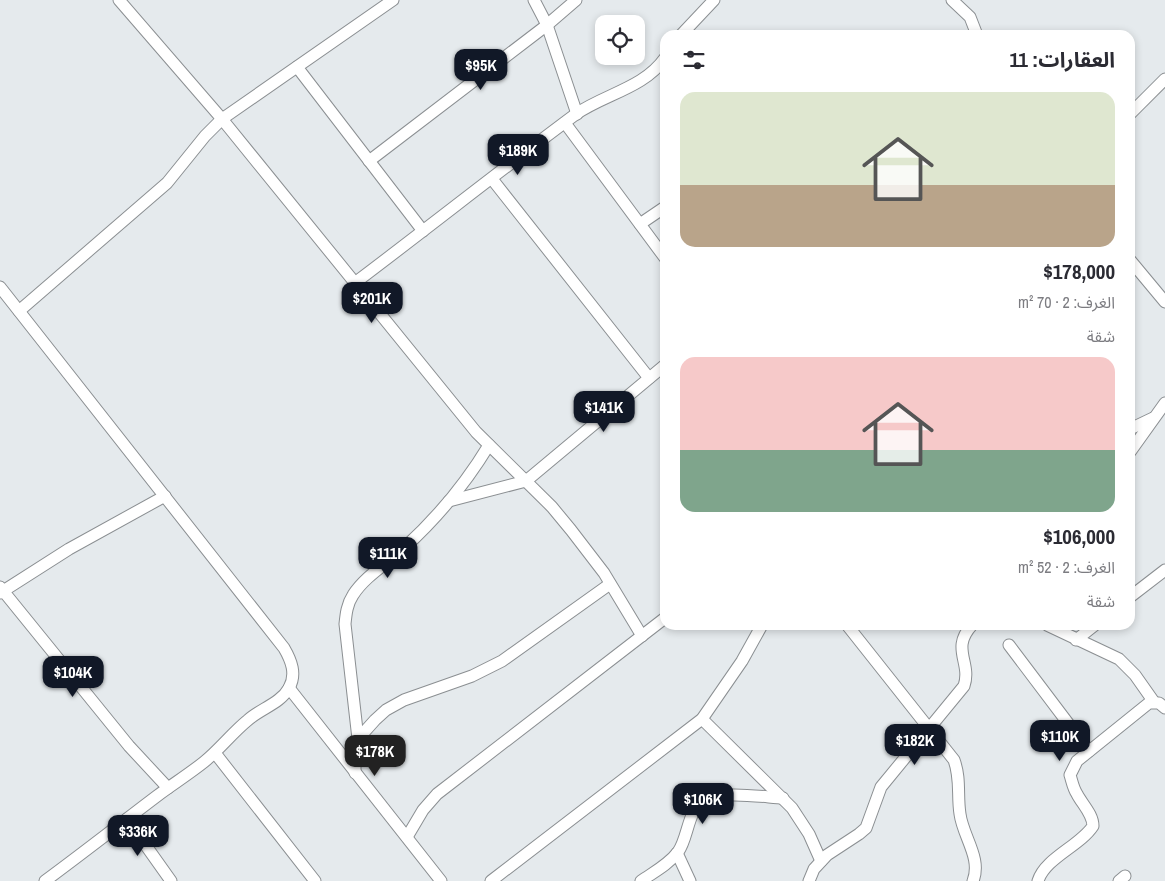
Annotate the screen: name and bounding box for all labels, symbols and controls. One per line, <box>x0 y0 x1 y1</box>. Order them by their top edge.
map controls <box>595 15 645 65</box>
button: locate <box>595 15 645 65</box>
text: العقارات: 11 <box>1010 45 1115 74</box>
icon: filters <box>680 46 708 74</box>
pin: $95K <box>451 48 511 91</box>
text: $95K <box>465 54 497 76</box>
icon: home <box>853 124 943 214</box>
pin: $189K <box>483 134 553 176</box>
text: $189K <box>499 139 537 161</box>
text: $178,000 <box>1043 257 1115 286</box>
pin: $201K <box>337 282 407 324</box>
text: $201K <box>353 287 391 309</box>
text: الغرف: 2 · 70 m² <box>1018 291 1115 313</box>
text: شقة <box>1087 325 1115 347</box>
icon: home <box>853 389 943 479</box>
pin: $141K <box>569 390 639 433</box>
text: $141K <box>585 396 623 418</box>
text: $106,000 <box>1043 522 1115 551</box>
pin: $111K <box>353 536 423 579</box>
text: $111K <box>369 542 407 564</box>
text: الغرف: 2 · 52 m² <box>1018 556 1115 578</box>
text: شقة <box>1087 590 1115 612</box>
pin: $104K <box>38 656 108 698</box>
text: $104K <box>54 661 92 683</box>
pin: $110K <box>1025 720 1095 762</box>
pin: $182K <box>880 724 950 766</box>
text: $110K <box>1041 725 1079 747</box>
text: $182K <box>896 729 934 751</box>
pin: $178K <box>340 734 410 777</box>
text: $178K <box>356 740 394 762</box>
pin: $106K <box>668 782 738 825</box>
text: $106K <box>684 788 722 810</box>
pin: $336K <box>103 814 173 857</box>
text: $336K <box>119 820 157 842</box>

